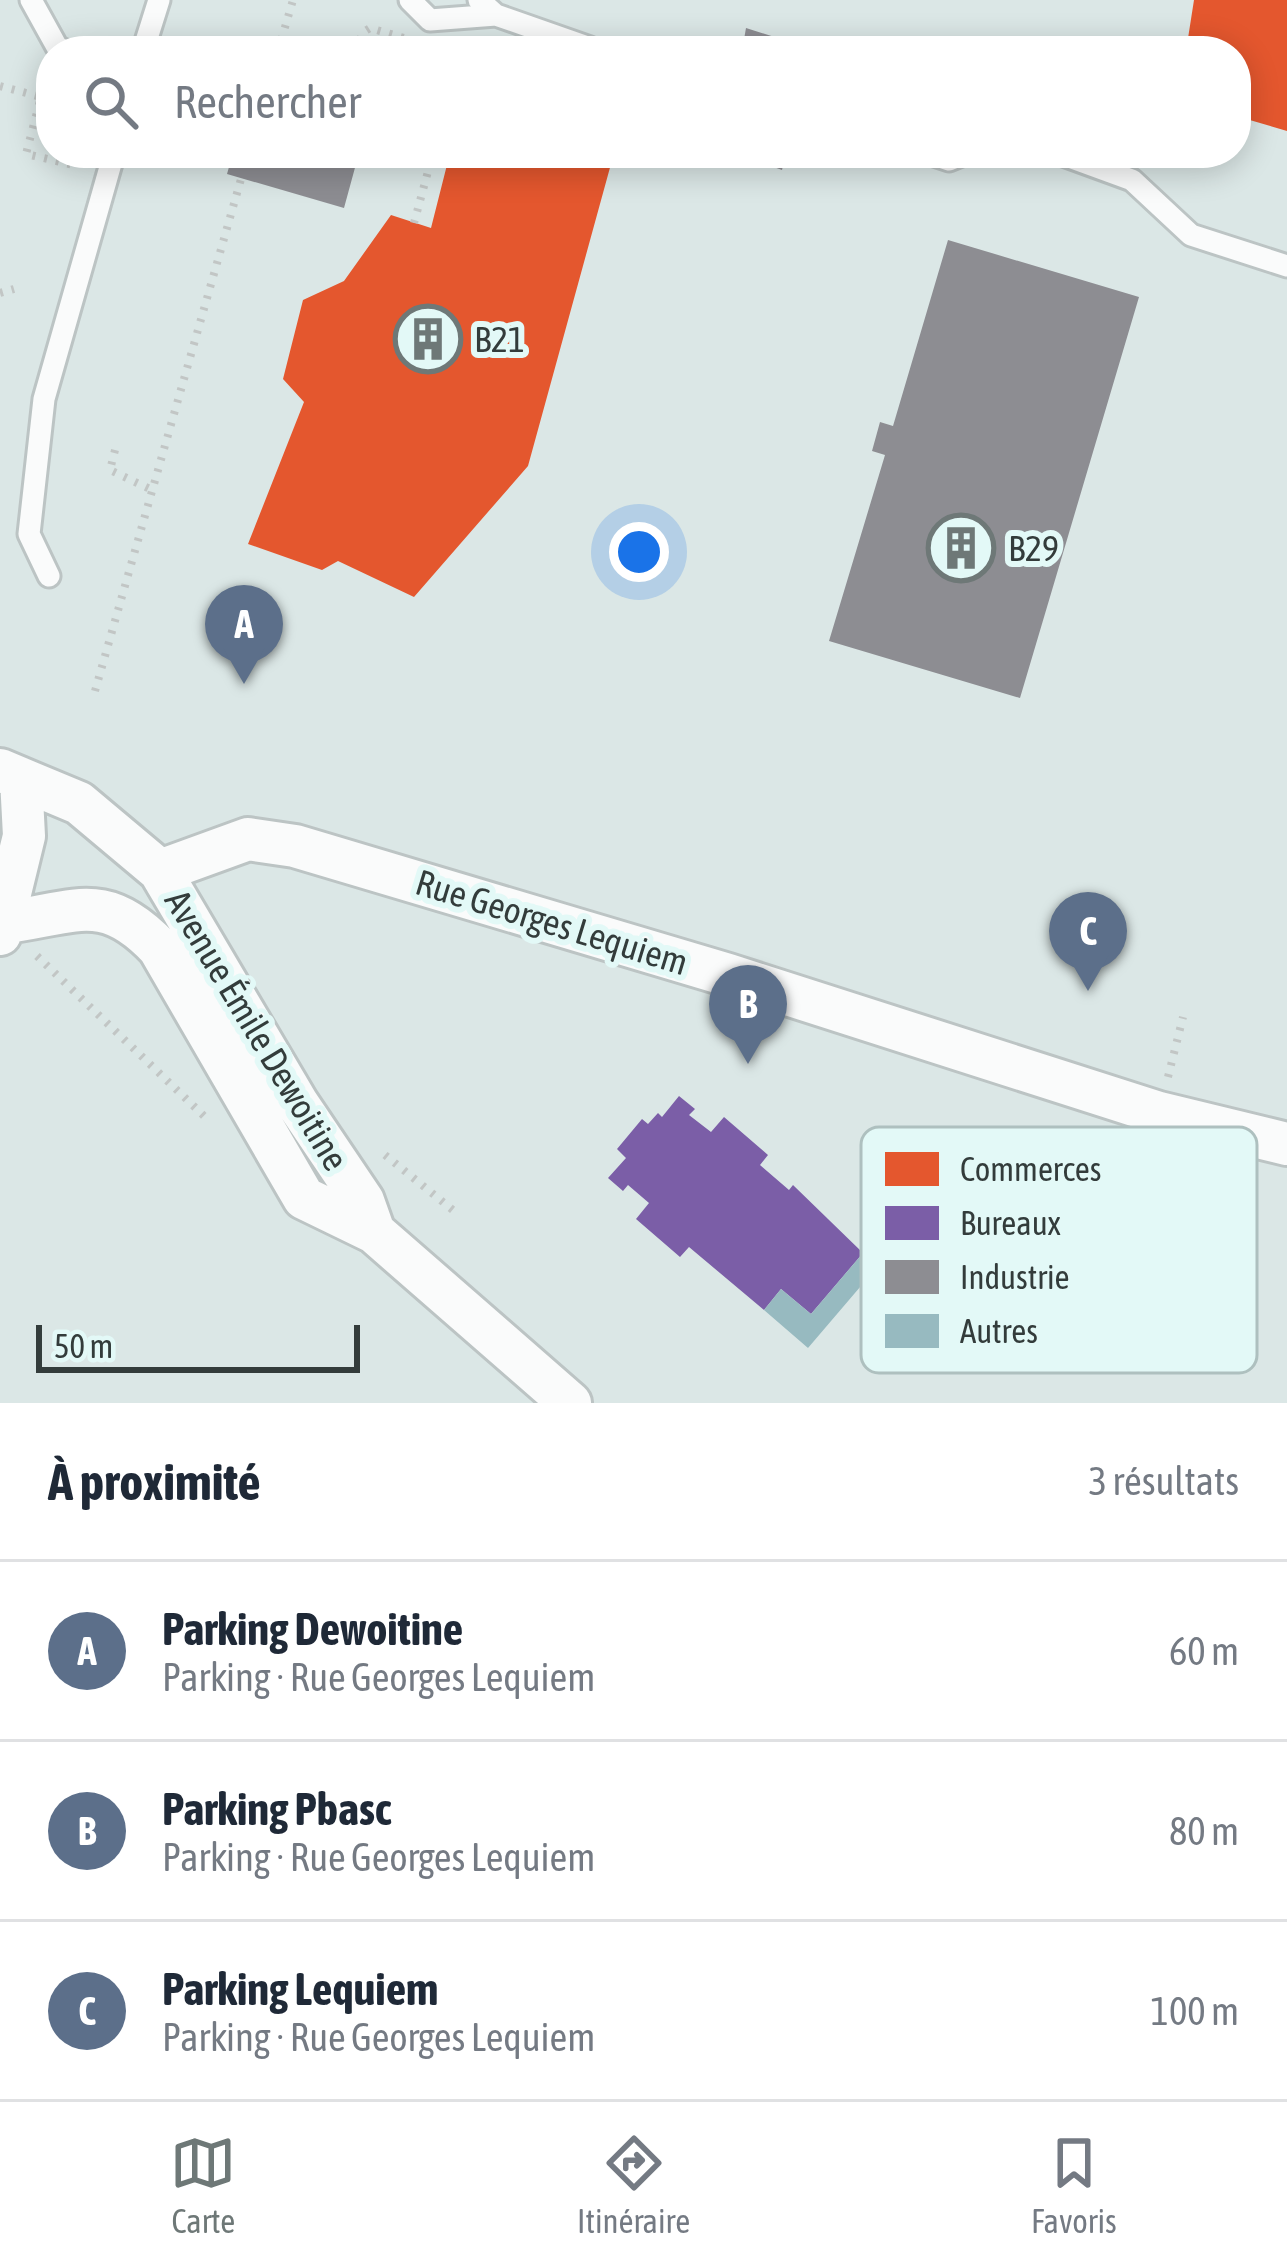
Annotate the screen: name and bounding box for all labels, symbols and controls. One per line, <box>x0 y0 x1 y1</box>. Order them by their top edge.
search box <box>36 36 1251 168</box>
icon: search <box>78 69 144 135</box>
text: Rechercher <box>174 76 361 128</box>
building icon: B21 <box>393 304 463 374</box>
place label: B21 <box>474 318 525 360</box>
building icon: B29 <box>926 513 996 583</box>
your location <box>609 522 669 582</box>
place label: B29 <box>1008 527 1059 569</box>
pin: A <box>205 585 283 684</box>
street label: Rue Georges Lequiem <box>411 861 693 983</box>
street label: Avenue Émile Dewoitine <box>157 882 357 1178</box>
pin: C <box>1049 892 1127 991</box>
pin: B <box>709 965 787 1064</box>
legend <box>861 1127 1257 1373</box>
text: Commerces <box>960 1150 1101 1188</box>
text: Bureaux <box>960 1204 1061 1242</box>
text: Industrie <box>960 1258 1069 1296</box>
text: Autres <box>960 1312 1038 1350</box>
scale bar <box>36 1319 360 1372</box>
text: 50 m <box>54 1327 113 1365</box>
text: À proximité <box>48 1452 261 1511</box>
text: 3 résultats <box>1089 1459 1239 1503</box>
text: Parking Dewoitine <box>162 1603 463 1655</box>
text: A <box>77 1629 97 1673</box>
text: 60 m <box>1169 1629 1239 1673</box>
text: Parking · Rue Georges Lequiem <box>162 1655 595 1699</box>
text: Parking Pbasc <box>162 1783 391 1835</box>
text: B <box>78 1809 96 1853</box>
text: 80 m <box>1169 1809 1239 1853</box>
text: Parking · Rue Georges Lequiem <box>162 1835 595 1879</box>
text: Parking Lequiem <box>162 1963 438 2015</box>
text: C <box>78 1989 96 2033</box>
text: 100 m <box>1151 1989 1239 2033</box>
text: Parking · Rue Georges Lequiem <box>162 2015 595 2059</box>
tab: Carte <box>170 2130 236 2240</box>
tab: Itinéraire <box>577 2130 690 2240</box>
tab: Favoris <box>1031 2130 1117 2240</box>

